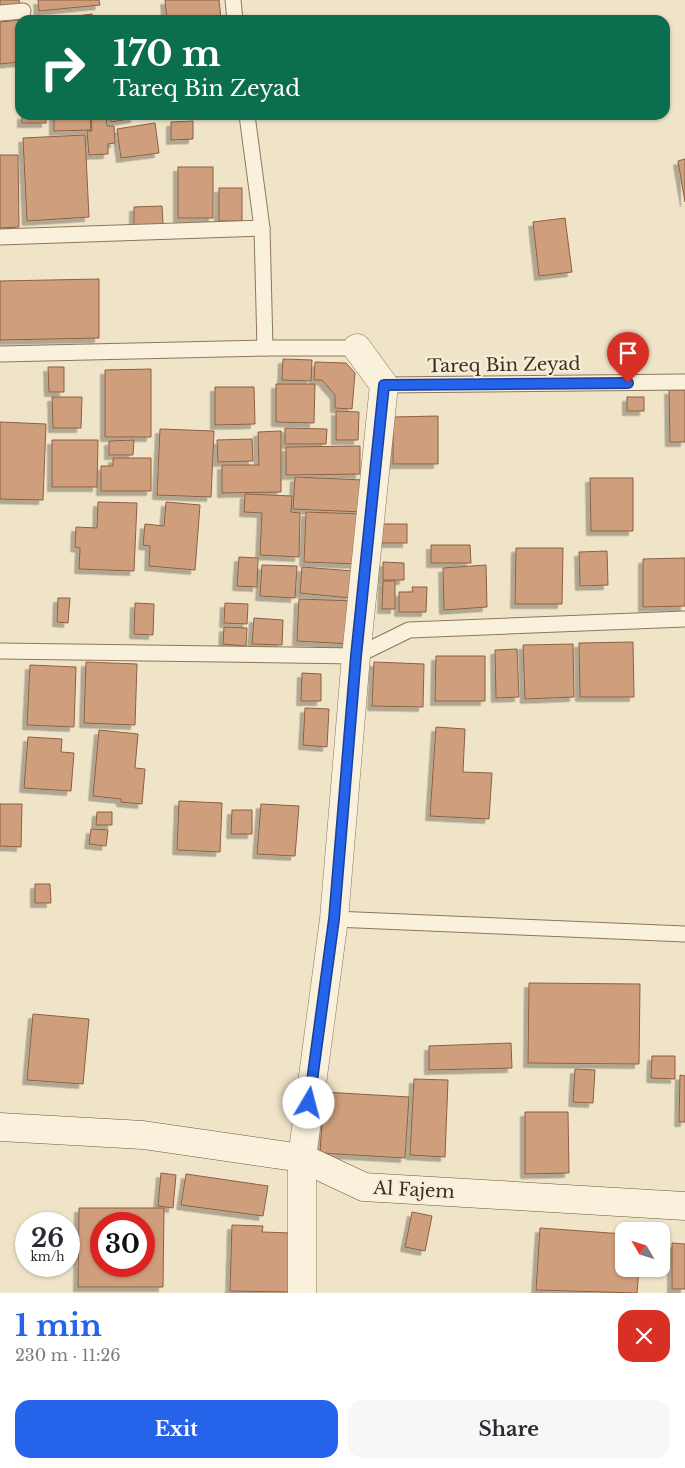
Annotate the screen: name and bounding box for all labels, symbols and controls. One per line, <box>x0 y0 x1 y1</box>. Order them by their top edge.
text: 170 m <box>113 32 221 75</box>
icon: right <box>30 35 95 100</box>
text: Tareq Bin Zeyad <box>113 75 300 102</box>
pin <box>607 332 649 383</box>
icon: arrive <box>614 339 642 367</box>
street label: Tareq Bin Zeyad <box>427 353 581 377</box>
position arrow <box>282 1076 334 1128</box>
street label: Al Fajem <box>372 1177 455 1203</box>
speed limit sign: 30 <box>90 1212 155 1277</box>
north arrow <box>615 1222 670 1278</box>
map controls <box>615 1222 670 1277</box>
text: 26 <box>31 1223 64 1254</box>
text: km/h <box>30 1249 65 1264</box>
text: 1 min <box>15 1307 102 1344</box>
button: close <box>618 1310 670 1362</box>
text: 230 m · 11:26 <box>15 1345 121 1365</box>
button: Exit <box>15 1400 338 1458</box>
button: Share <box>348 1400 670 1458</box>

